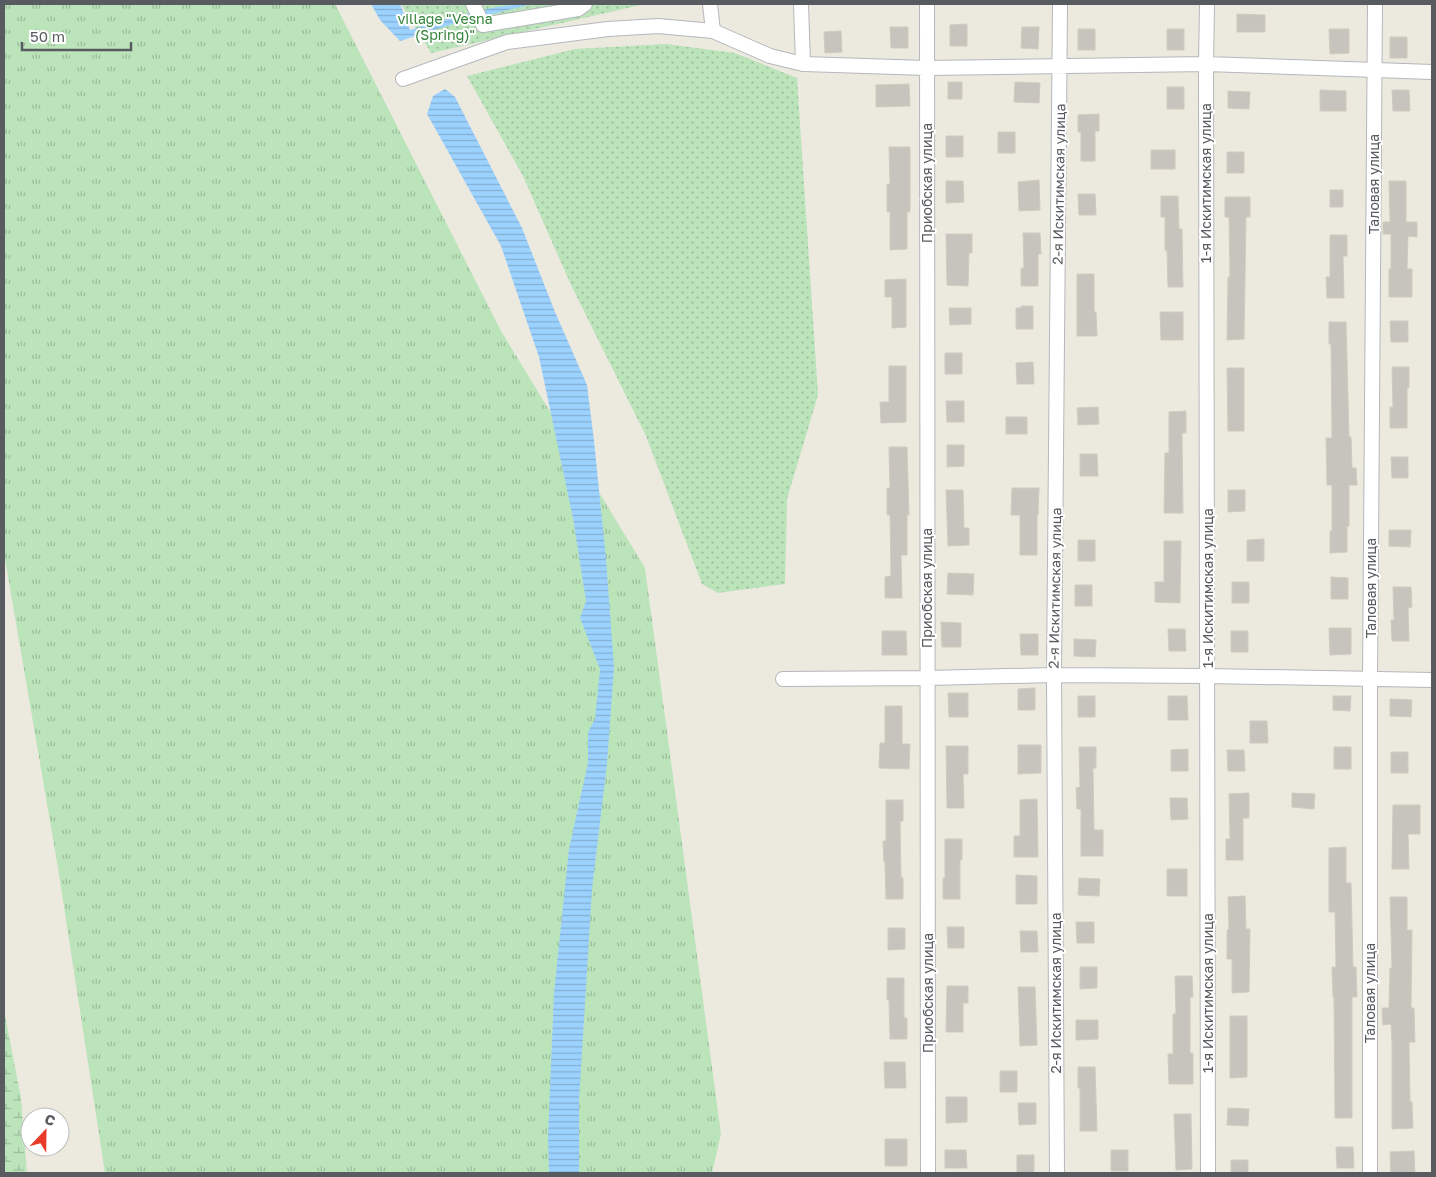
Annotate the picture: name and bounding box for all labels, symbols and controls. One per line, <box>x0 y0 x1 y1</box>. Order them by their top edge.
park label: village "Vesna (Spring)" <box>397 10 493 43</box>
scale bar <box>22 20 131 52</box>
text: 50 m <box>30 27 65 45</box>
street label: 2-я Искитимская улица <box>1049 103 1068 265</box>
street label: 1-я Искитимская улица <box>1197 103 1214 263</box>
street label: Приобская улица <box>918 123 935 243</box>
street label: Таловая улица <box>1365 134 1382 234</box>
street label: 2-я Искитимская улица <box>1045 507 1064 669</box>
street label: 1-я Искитимская улица <box>1199 508 1216 668</box>
street label: Приобская улица <box>918 528 935 648</box>
street label: Таловая улица <box>1362 538 1379 638</box>
street label: 2-я Искитимская улица <box>1047 912 1064 1074</box>
street label: 1-я Искитимская улица <box>1199 913 1216 1073</box>
street label: Приобская улица <box>919 933 936 1053</box>
street label: Таловая улица <box>1361 943 1378 1043</box>
north arrow <box>20 1107 70 1157</box>
text: С <box>42 1110 58 1129</box>

